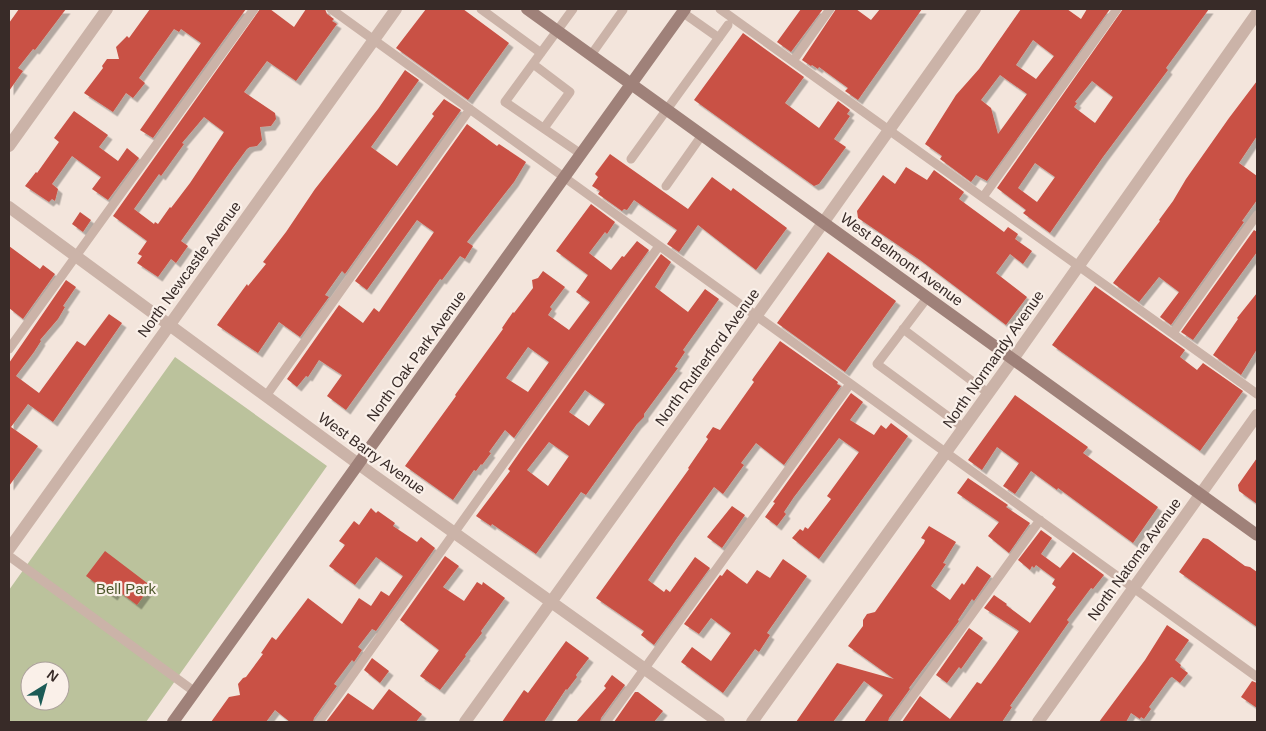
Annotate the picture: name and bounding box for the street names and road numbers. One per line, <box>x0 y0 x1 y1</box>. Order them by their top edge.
street label: North Newcastle Avenue <box>134 198 244 340</box>
street label: West Belmont Avenue <box>838 209 966 309</box>
street label: North Rutherford Avenue <box>651 285 763 429</box>
street label: North Oak Park Avenue <box>363 287 469 425</box>
street label: North Normandy Avenue <box>939 287 1047 431</box>
street label: West Barry Avenue <box>315 409 429 497</box>
street label: North Natoma Avenue <box>1084 494 1184 624</box>

